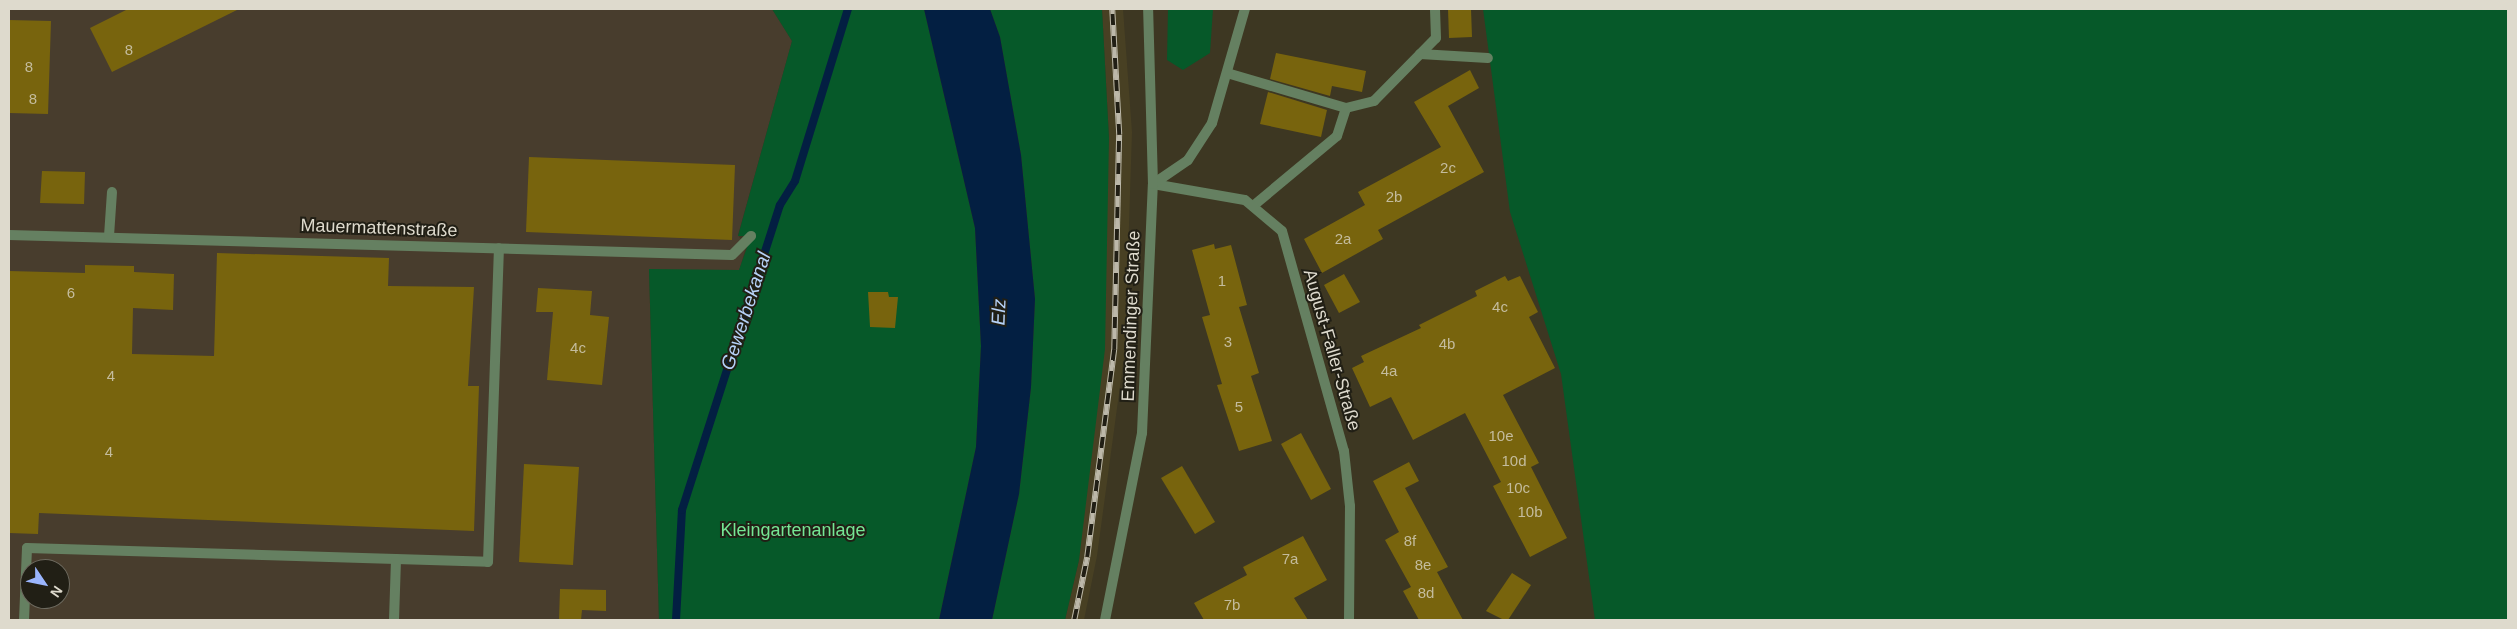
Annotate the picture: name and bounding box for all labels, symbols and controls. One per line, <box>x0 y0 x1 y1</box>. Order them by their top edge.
house number: 8 <box>125 41 133 59</box>
house number: 8 <box>25 58 33 76</box>
house number: 8 <box>29 90 37 108</box>
house number: 2c <box>1440 159 1456 177</box>
house number: 2b <box>1386 188 1402 206</box>
street label: Mauermattenstraße <box>300 214 458 242</box>
street label: Emmendinger Straße <box>1117 230 1145 402</box>
house number: 2a <box>1335 230 1351 248</box>
water label: Gewerbekanal <box>716 249 776 373</box>
street label: August-Faller-Straße <box>1299 267 1365 433</box>
house number: 1 <box>1218 272 1226 290</box>
house number: 6 <box>67 284 75 302</box>
water label: Elz <box>987 298 1011 326</box>
house number: 4c <box>1492 298 1508 316</box>
house number: 3 <box>1224 333 1232 351</box>
house number: 4b <box>1439 335 1455 353</box>
house number: 4c <box>570 339 586 357</box>
house number: 4a <box>1381 362 1397 380</box>
house number: 4 <box>107 367 115 385</box>
house number: 5 <box>1235 398 1243 416</box>
house number: 10e <box>1488 427 1514 445</box>
house number: 4 <box>105 443 113 461</box>
house number: 10d <box>1501 452 1527 470</box>
house number: 10c <box>1506 479 1530 497</box>
house number: 10b <box>1517 503 1543 521</box>
park label: Kleingartenanlage <box>720 519 866 541</box>
house number: 8f <box>1404 532 1416 550</box>
house number: 7a <box>1282 550 1298 568</box>
house number: 8e <box>1415 556 1431 574</box>
north arrow <box>20 559 70 609</box>
text: N <box>47 583 66 600</box>
house number: 8d <box>1418 584 1434 602</box>
house number: 7b <box>1224 596 1240 614</box>

